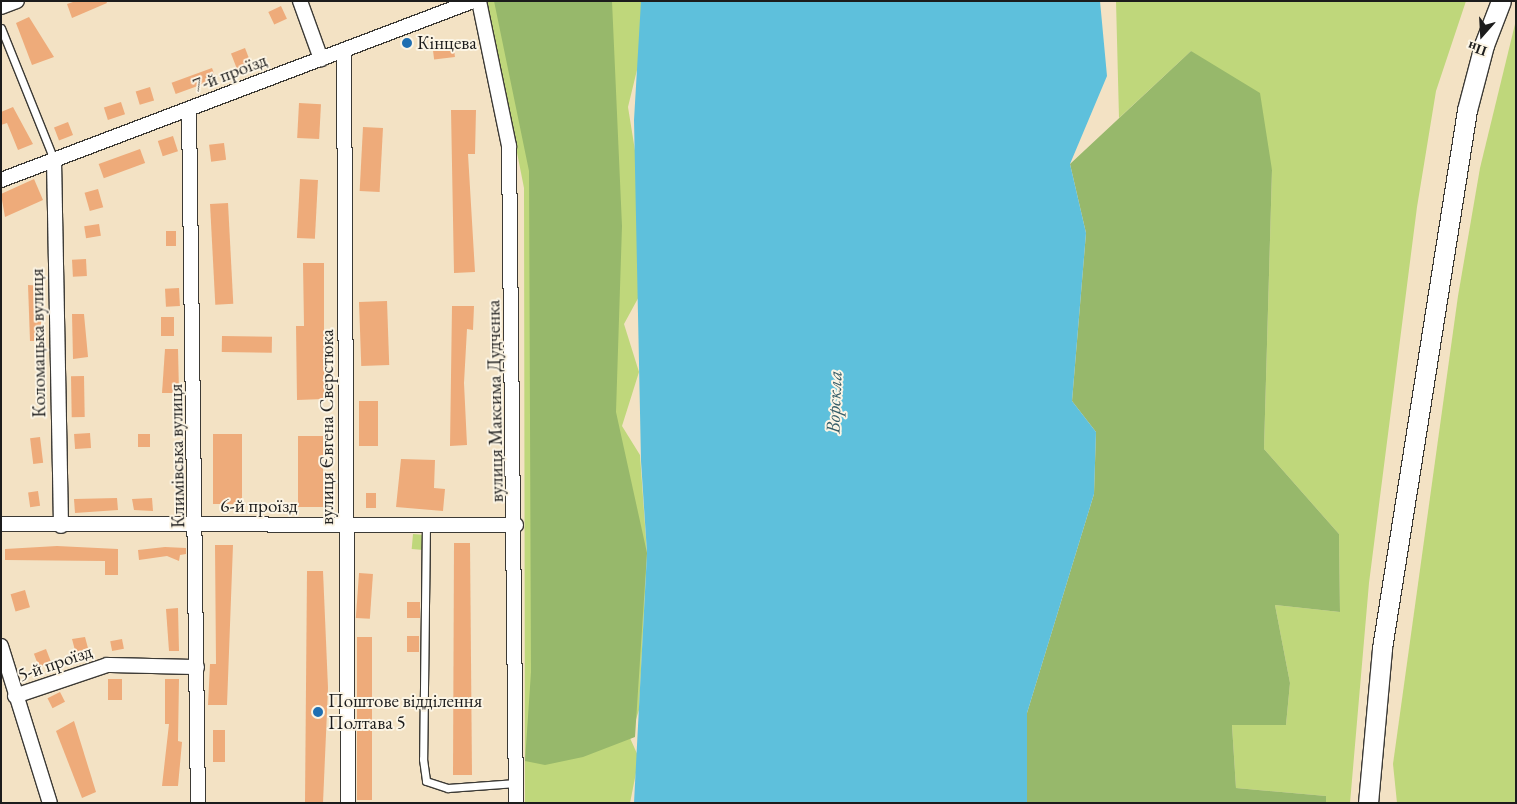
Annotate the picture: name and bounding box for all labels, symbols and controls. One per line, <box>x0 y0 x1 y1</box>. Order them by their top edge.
north arrow <box>1457 10 1507 60</box>
place label: Кінцева <box>417 32 477 54</box>
marker: Кінцева <box>401 37 413 49</box>
text: Пн <box>1465 38 1489 61</box>
street label: 7-й проїзд <box>190 49 270 97</box>
street label: Коломацька вулиця <box>25 268 51 418</box>
street label: вулиця Максима Дудченка <box>482 299 508 503</box>
street label: вулиця Євгена Сверстюка <box>316 329 338 525</box>
water label: Ворскла <box>821 370 847 434</box>
street label: Климівська вулиця <box>164 384 190 528</box>
street label: 6-й проїзд <box>220 495 298 517</box>
street label: 5-й проїзд <box>15 640 95 686</box>
place label: Поштове відділення Полтава 5 <box>328 690 482 734</box>
marker: Поштове відділення Полтава 5 <box>312 706 324 718</box>

